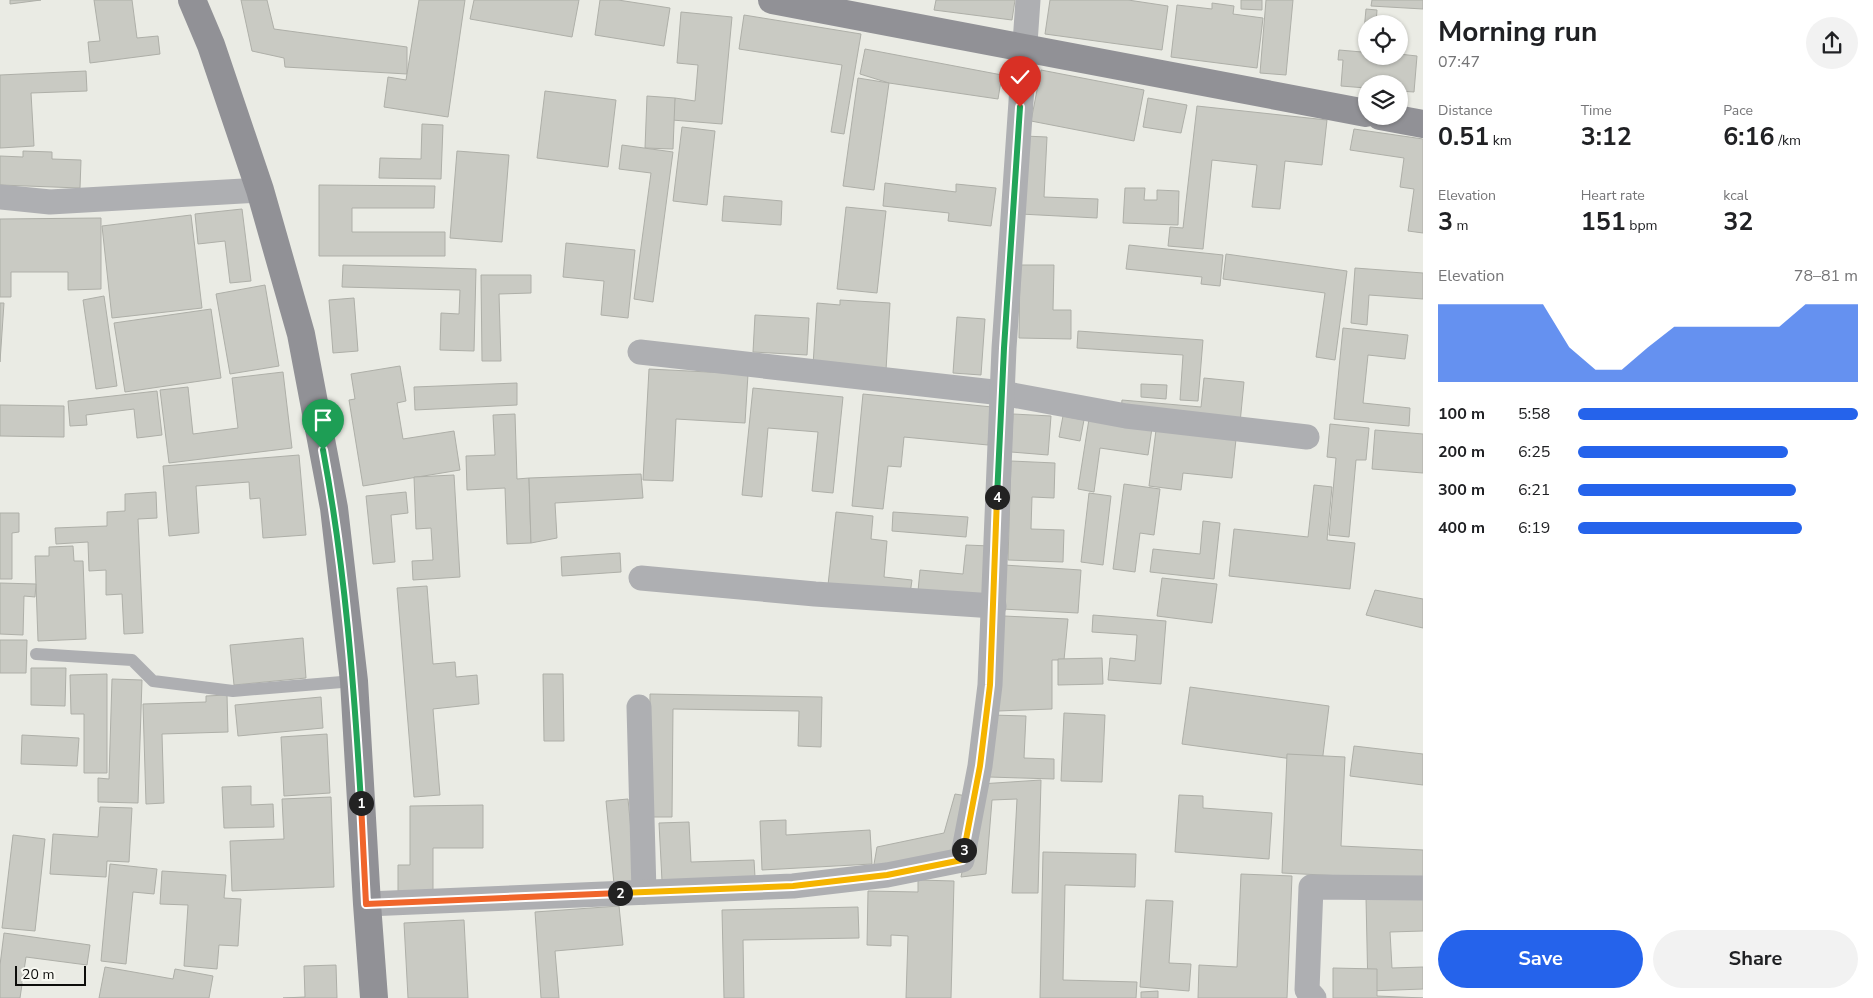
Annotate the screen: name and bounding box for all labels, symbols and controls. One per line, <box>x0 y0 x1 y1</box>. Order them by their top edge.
text: Morning run <box>1438 13 1597 51</box>
map controls <box>1358 15 1408 125</box>
button: locate <box>1358 15 1408 65</box>
button: share <box>1806 17 1858 69</box>
text: 07:47 <box>1438 51 1480 73</box>
pin <box>999 56 1041 107</box>
icon: check <box>1006 63 1034 91</box>
button: layers <box>1358 75 1408 125</box>
text: Distance <box>1438 101 1492 120</box>
text: Time <box>1581 101 1612 120</box>
text: Pace <box>1723 101 1753 120</box>
text: 0.51 <box>1438 120 1489 154</box>
text: 3:12 <box>1581 120 1632 154</box>
text: 6:16 <box>1723 120 1775 154</box>
text: km <box>1489 131 1512 150</box>
text: /km <box>1775 131 1801 150</box>
text: Elevation <box>1438 186 1496 205</box>
text: Heart rate <box>1581 186 1645 205</box>
text: kcal <box>1723 186 1748 205</box>
text: 3 <box>1438 205 1453 239</box>
text: 151 <box>1581 205 1626 239</box>
text: 32 <box>1723 205 1753 239</box>
text: m <box>1453 216 1469 235</box>
text: bpm <box>1626 216 1658 235</box>
text: Elevation <box>1438 265 1504 287</box>
text: 78–81 m <box>1794 265 1858 287</box>
pin <box>302 399 344 450</box>
text: 100 m <box>1438 403 1485 425</box>
text: 5:58 <box>1518 403 1550 425</box>
icon: arrive <box>309 406 337 434</box>
text: 200 m <box>1438 441 1485 463</box>
text: 6:25 <box>1518 441 1550 463</box>
text: 300 m <box>1438 479 1485 501</box>
text: 6:21 <box>1518 479 1550 501</box>
pin: 4 <box>984 484 1010 510</box>
text: 4 <box>993 488 1002 507</box>
text: 400 m <box>1438 517 1485 539</box>
text: 6:19 <box>1518 517 1550 539</box>
pin: 1 <box>348 790 374 816</box>
text: 1 <box>357 794 366 813</box>
pin: 3 <box>952 838 976 862</box>
text: 3 <box>960 841 969 860</box>
pin: 2 <box>608 880 632 906</box>
text: 2 <box>616 884 625 903</box>
button: Save <box>1438 930 1643 988</box>
button: Share <box>1653 930 1858 988</box>
scale bar <box>15 963 86 986</box>
text: 20 m <box>22 965 54 984</box>

